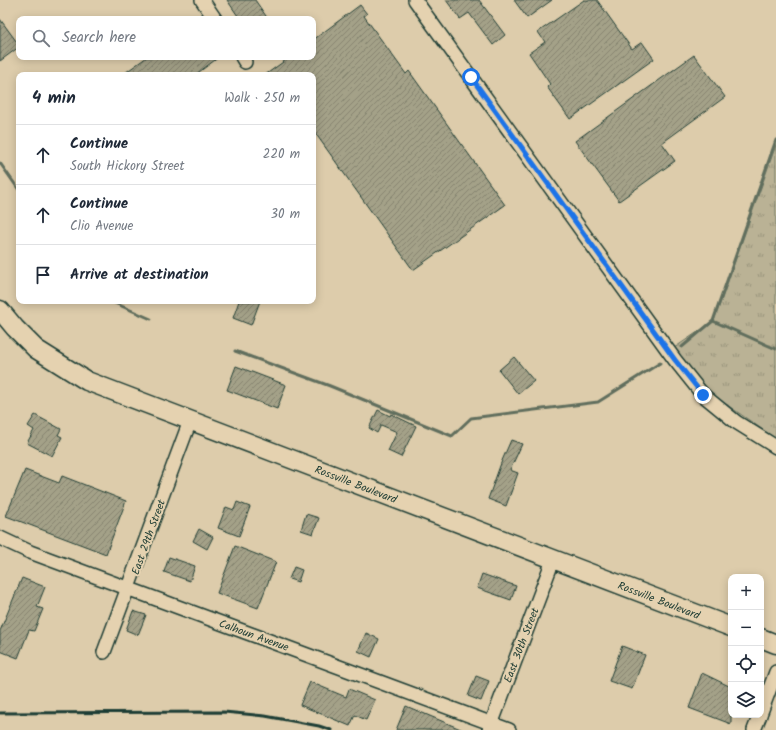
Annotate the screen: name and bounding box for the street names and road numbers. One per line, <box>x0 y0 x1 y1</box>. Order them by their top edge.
street label: Rossville Boulevard <box>312 461 400 509</box>
street label: East 29th Street <box>127 496 171 578</box>
street label: Rossville Boulevard <box>615 577 703 625</box>
street label: East 30th Street <box>499 604 545 686</box>
street label: Calhoun Avenue <box>216 615 291 657</box>

